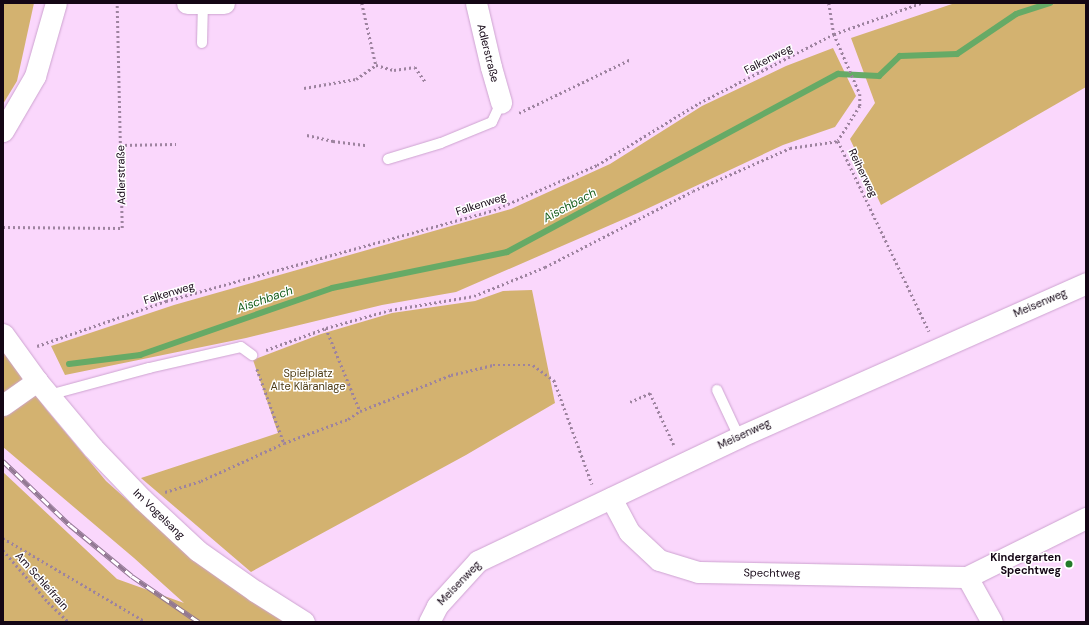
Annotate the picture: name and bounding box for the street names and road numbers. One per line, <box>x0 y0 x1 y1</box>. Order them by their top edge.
street label: Adlerstraße <box>474 22 502 84</box>
street label: Falkenweg <box>742 41 794 77</box>
street label: Adlerstraße <box>114 145 128 205</box>
street label: Reiherweg <box>846 147 880 199</box>
street label: Falkenweg <box>454 190 508 218</box>
street label: Falkenweg <box>142 279 196 307</box>
street label: Meisenweg <box>1011 286 1069 320</box>
street label: Meisenweg <box>715 416 773 452</box>
street label: Im Vogelsang <box>130 486 188 542</box>
street label: Am Schleifrain <box>13 549 71 613</box>
street label: Meisenweg <box>435 558 483 608</box>
street label: Spechtweg <box>743 566 801 580</box>

